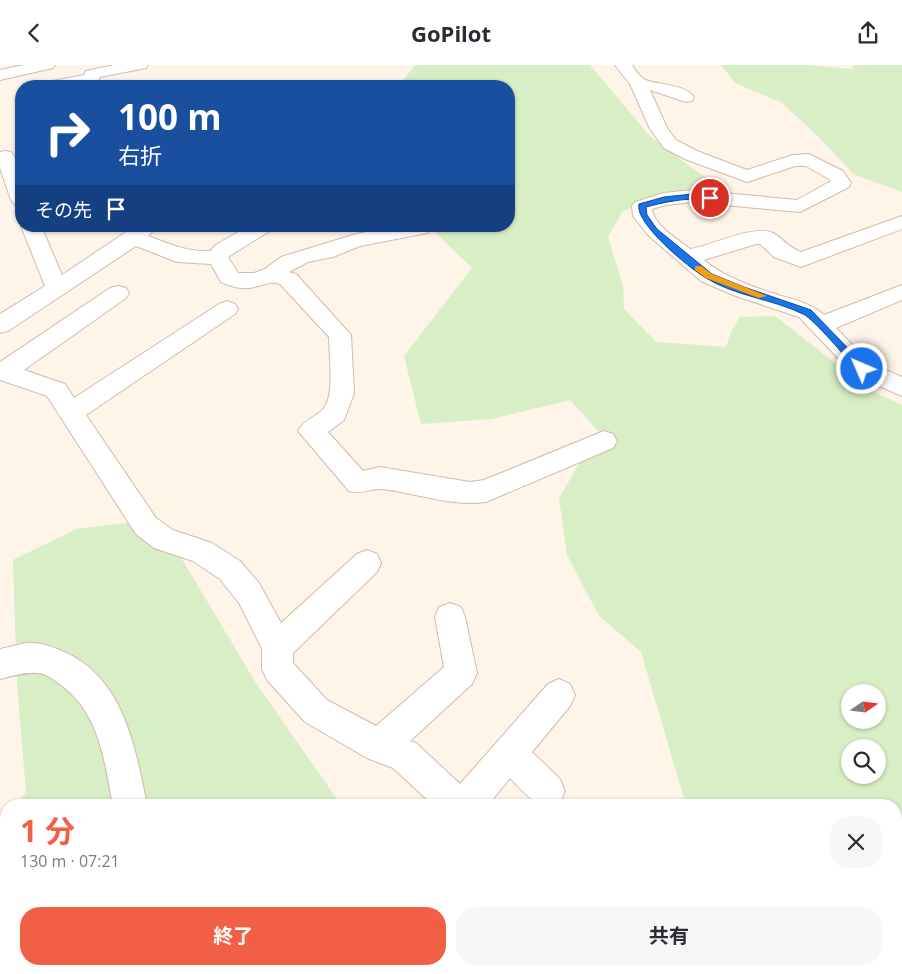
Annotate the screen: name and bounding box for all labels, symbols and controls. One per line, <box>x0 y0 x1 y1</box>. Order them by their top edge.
text: GoPilot <box>411 18 491 48</box>
icon: back <box>20 19 48 47</box>
icon: share <box>854 19 882 47</box>
text: 100 m <box>118 93 222 140</box>
icon: right <box>35 100 100 165</box>
text: 右折 <box>118 140 162 170</box>
pin <box>689 177 731 219</box>
icon: arrive <box>696 184 724 212</box>
icon: arrive <box>102 195 130 223</box>
text: その先 <box>35 197 92 223</box>
position arrow <box>835 342 887 394</box>
north arrow <box>841 684 886 729</box>
map controls <box>841 684 886 784</box>
button: search <box>841 739 886 784</box>
text: 1 分 <box>20 810 75 851</box>
button: close <box>830 816 882 868</box>
text: 130 m · 07:21 <box>20 850 120 872</box>
button: 終了 <box>20 907 446 965</box>
button: 共有 <box>456 907 882 965</box>

